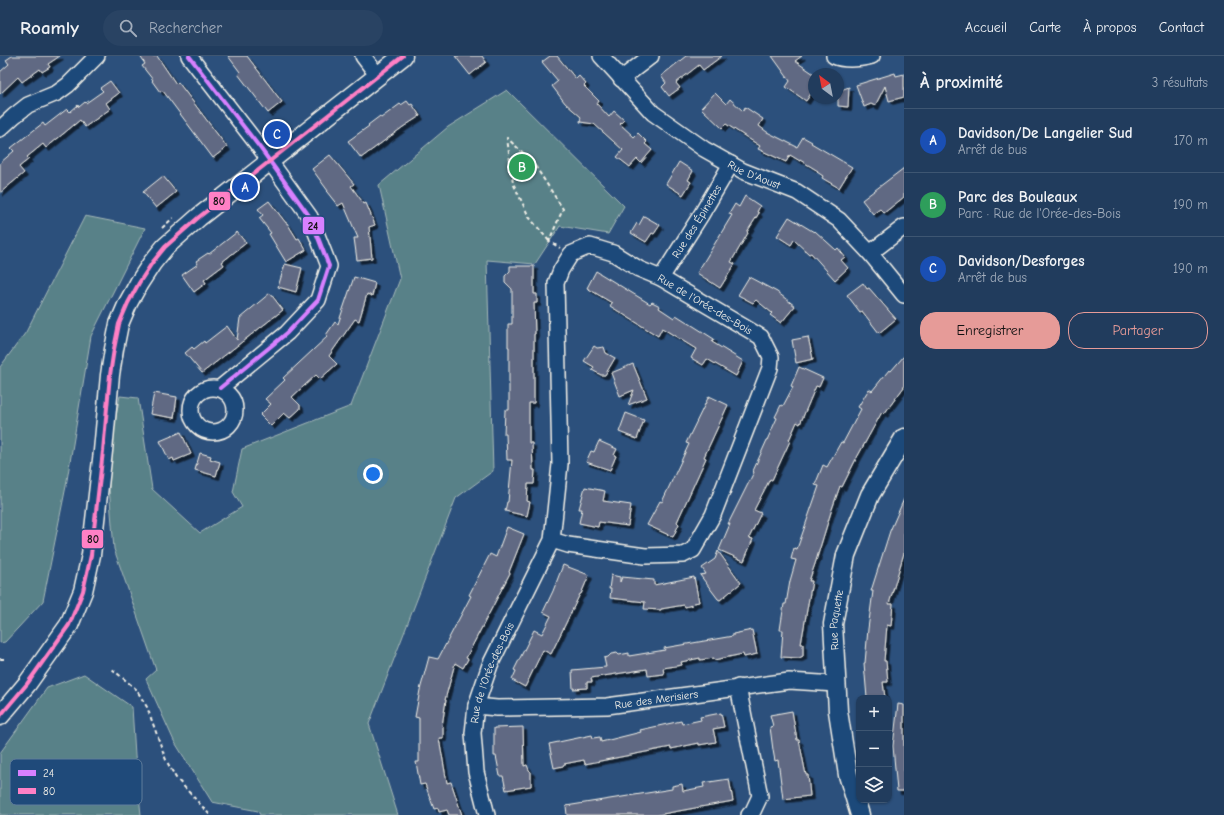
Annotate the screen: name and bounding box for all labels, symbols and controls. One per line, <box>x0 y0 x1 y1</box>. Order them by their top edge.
search box <box>103 10 383 46</box>
text: Roamly <box>20 17 79 39</box>
icon: search <box>117 17 139 39</box>
text: Rechercher <box>149 19 222 37</box>
text: Accueil <box>965 19 1007 36</box>
text: Carte <box>1029 19 1061 36</box>
text: À propos <box>1083 19 1137 36</box>
text: Contact <box>1159 19 1204 36</box>
north arrow <box>808 68 844 104</box>
text: À proximité <box>920 73 1003 92</box>
text: 3 résultats <box>1152 75 1208 90</box>
pin: C <box>264 119 290 149</box>
text: Davidson/De Langelier Sud <box>958 124 1132 142</box>
text: A <box>929 133 937 148</box>
text: 170 m <box>1174 133 1208 148</box>
text: Arrêt de bus <box>958 142 1027 157</box>
pin: B <box>509 152 535 182</box>
street label: Rue D'Aoust <box>725 158 783 192</box>
pin: A <box>232 172 258 202</box>
street label: Rue des Épinettes <box>669 182 725 261</box>
text: Parc des Bouleaux <box>958 188 1077 206</box>
line badge: 80 <box>208 191 231 211</box>
text: 80 <box>213 195 225 208</box>
text: B <box>929 197 937 212</box>
text: 190 m <box>1173 197 1208 212</box>
text: Parc · Rue de l'Orée-des-Bois <box>958 206 1121 221</box>
line badge: 24 <box>302 216 325 235</box>
text: 24 <box>308 220 318 233</box>
text: Davidson/Desforges <box>958 252 1085 270</box>
text: C <box>929 261 937 276</box>
text: 190 m <box>1173 261 1208 276</box>
text: Arrêt de bus <box>958 270 1027 285</box>
street label: Rue de l'Orée-des-Bois <box>655 272 755 338</box>
button: Enregistrer <box>920 312 1060 349</box>
button: Partager <box>1068 312 1208 349</box>
your location <box>363 464 383 484</box>
line badge: 80 <box>81 529 104 549</box>
text: 80 <box>87 533 99 546</box>
street label: Rue Paquette <box>827 588 846 651</box>
street label: Rue de l'Orée-des-Bois <box>468 620 517 724</box>
street label: Rue des Merisiers <box>614 687 699 712</box>
map controls <box>856 695 892 803</box>
button: + <box>856 695 892 731</box>
button: − <box>856 731 892 767</box>
legend <box>10 759 142 805</box>
text: 24 <box>43 767 54 780</box>
button: layers <box>856 767 892 803</box>
text: 80 <box>43 785 55 798</box>

